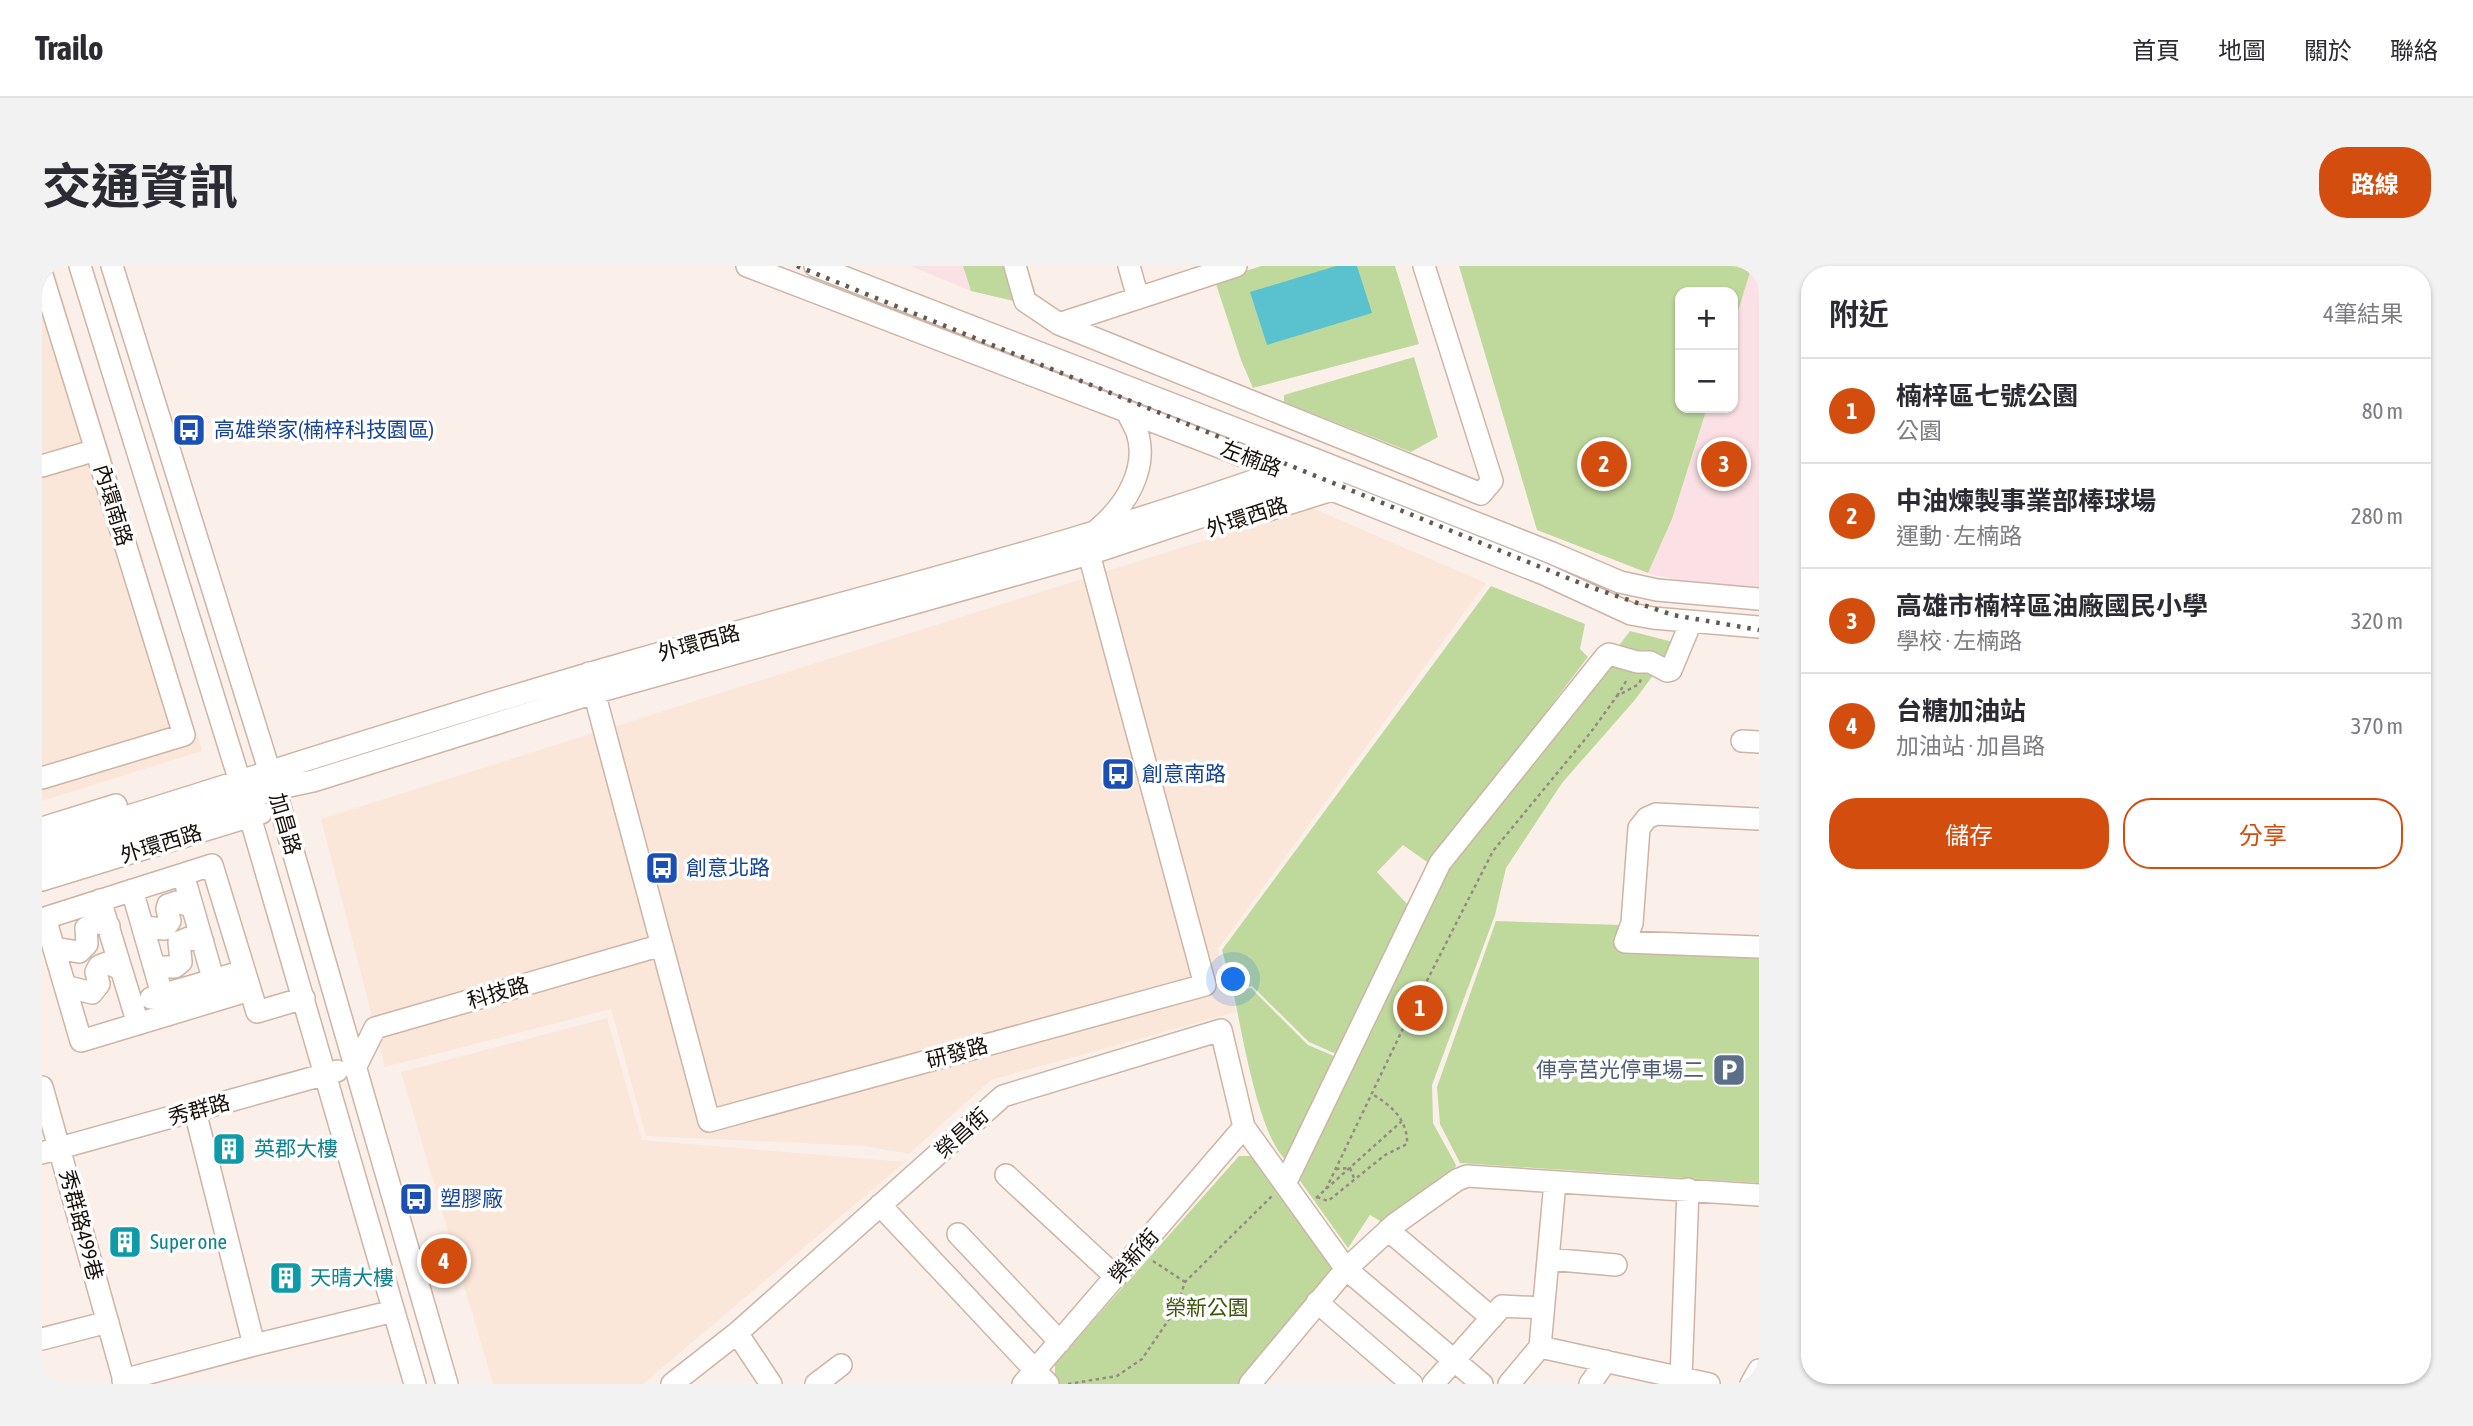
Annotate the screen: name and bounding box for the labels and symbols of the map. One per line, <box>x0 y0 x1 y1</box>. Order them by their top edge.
bus stop icon: 高雄榮家(楠梓科技園區) <box>170 411 208 449</box>
place label: 高雄榮家(楠梓科技園區) <box>214 417 434 441</box>
street label: 左楠路 <box>1218 436 1285 481</box>
pin: 2 <box>1581 438 1627 490</box>
pin: 3 <box>1701 438 1747 490</box>
street label: 內環南路 <box>90 461 138 548</box>
street label: 外環西路 <box>1203 492 1290 540</box>
street label: 外環西路 <box>655 620 742 664</box>
bus stop icon: 創意南路 <box>1099 755 1137 793</box>
place label: 創意南路 <box>1142 761 1226 785</box>
street label: 加昌路 <box>266 790 306 857</box>
street label: 外環西路 <box>117 819 204 867</box>
bus stop icon: 創意北路 <box>643 849 681 887</box>
place label: 創意北路 <box>686 855 770 879</box>
your location <box>1216 962 1250 996</box>
street label: 科技路 <box>464 972 531 1012</box>
pin: 1 <box>1397 982 1443 1034</box>
street label: 研發路 <box>923 1032 990 1072</box>
parking icon: 俥亭莒光停車場二 <box>1710 1051 1748 1089</box>
place label: 俥亭莒光停車場二 <box>1536 1057 1704 1081</box>
street label: 秀群路 <box>165 1089 232 1129</box>
street label: 榮昌街 <box>930 1102 993 1162</box>
building icon: 英郡大樓 <box>210 1130 248 1168</box>
place label: 英郡大樓 <box>254 1136 338 1160</box>
street label: 秀群路499巷 <box>56 1167 108 1283</box>
bus stop icon: 塑膠廠 <box>397 1180 435 1218</box>
place label: 塑膠廠 <box>440 1186 503 1210</box>
building icon: Super one <box>106 1223 144 1261</box>
street label: 榮新街 <box>1104 1224 1163 1287</box>
place label: Super one <box>150 1229 227 1253</box>
pin: 4 <box>421 1235 467 1287</box>
building icon: 天晴大樓 <box>267 1259 305 1297</box>
place label: 天晴大樓 <box>310 1265 394 1289</box>
park label: 榮新公園 <box>1165 1295 1249 1319</box>

